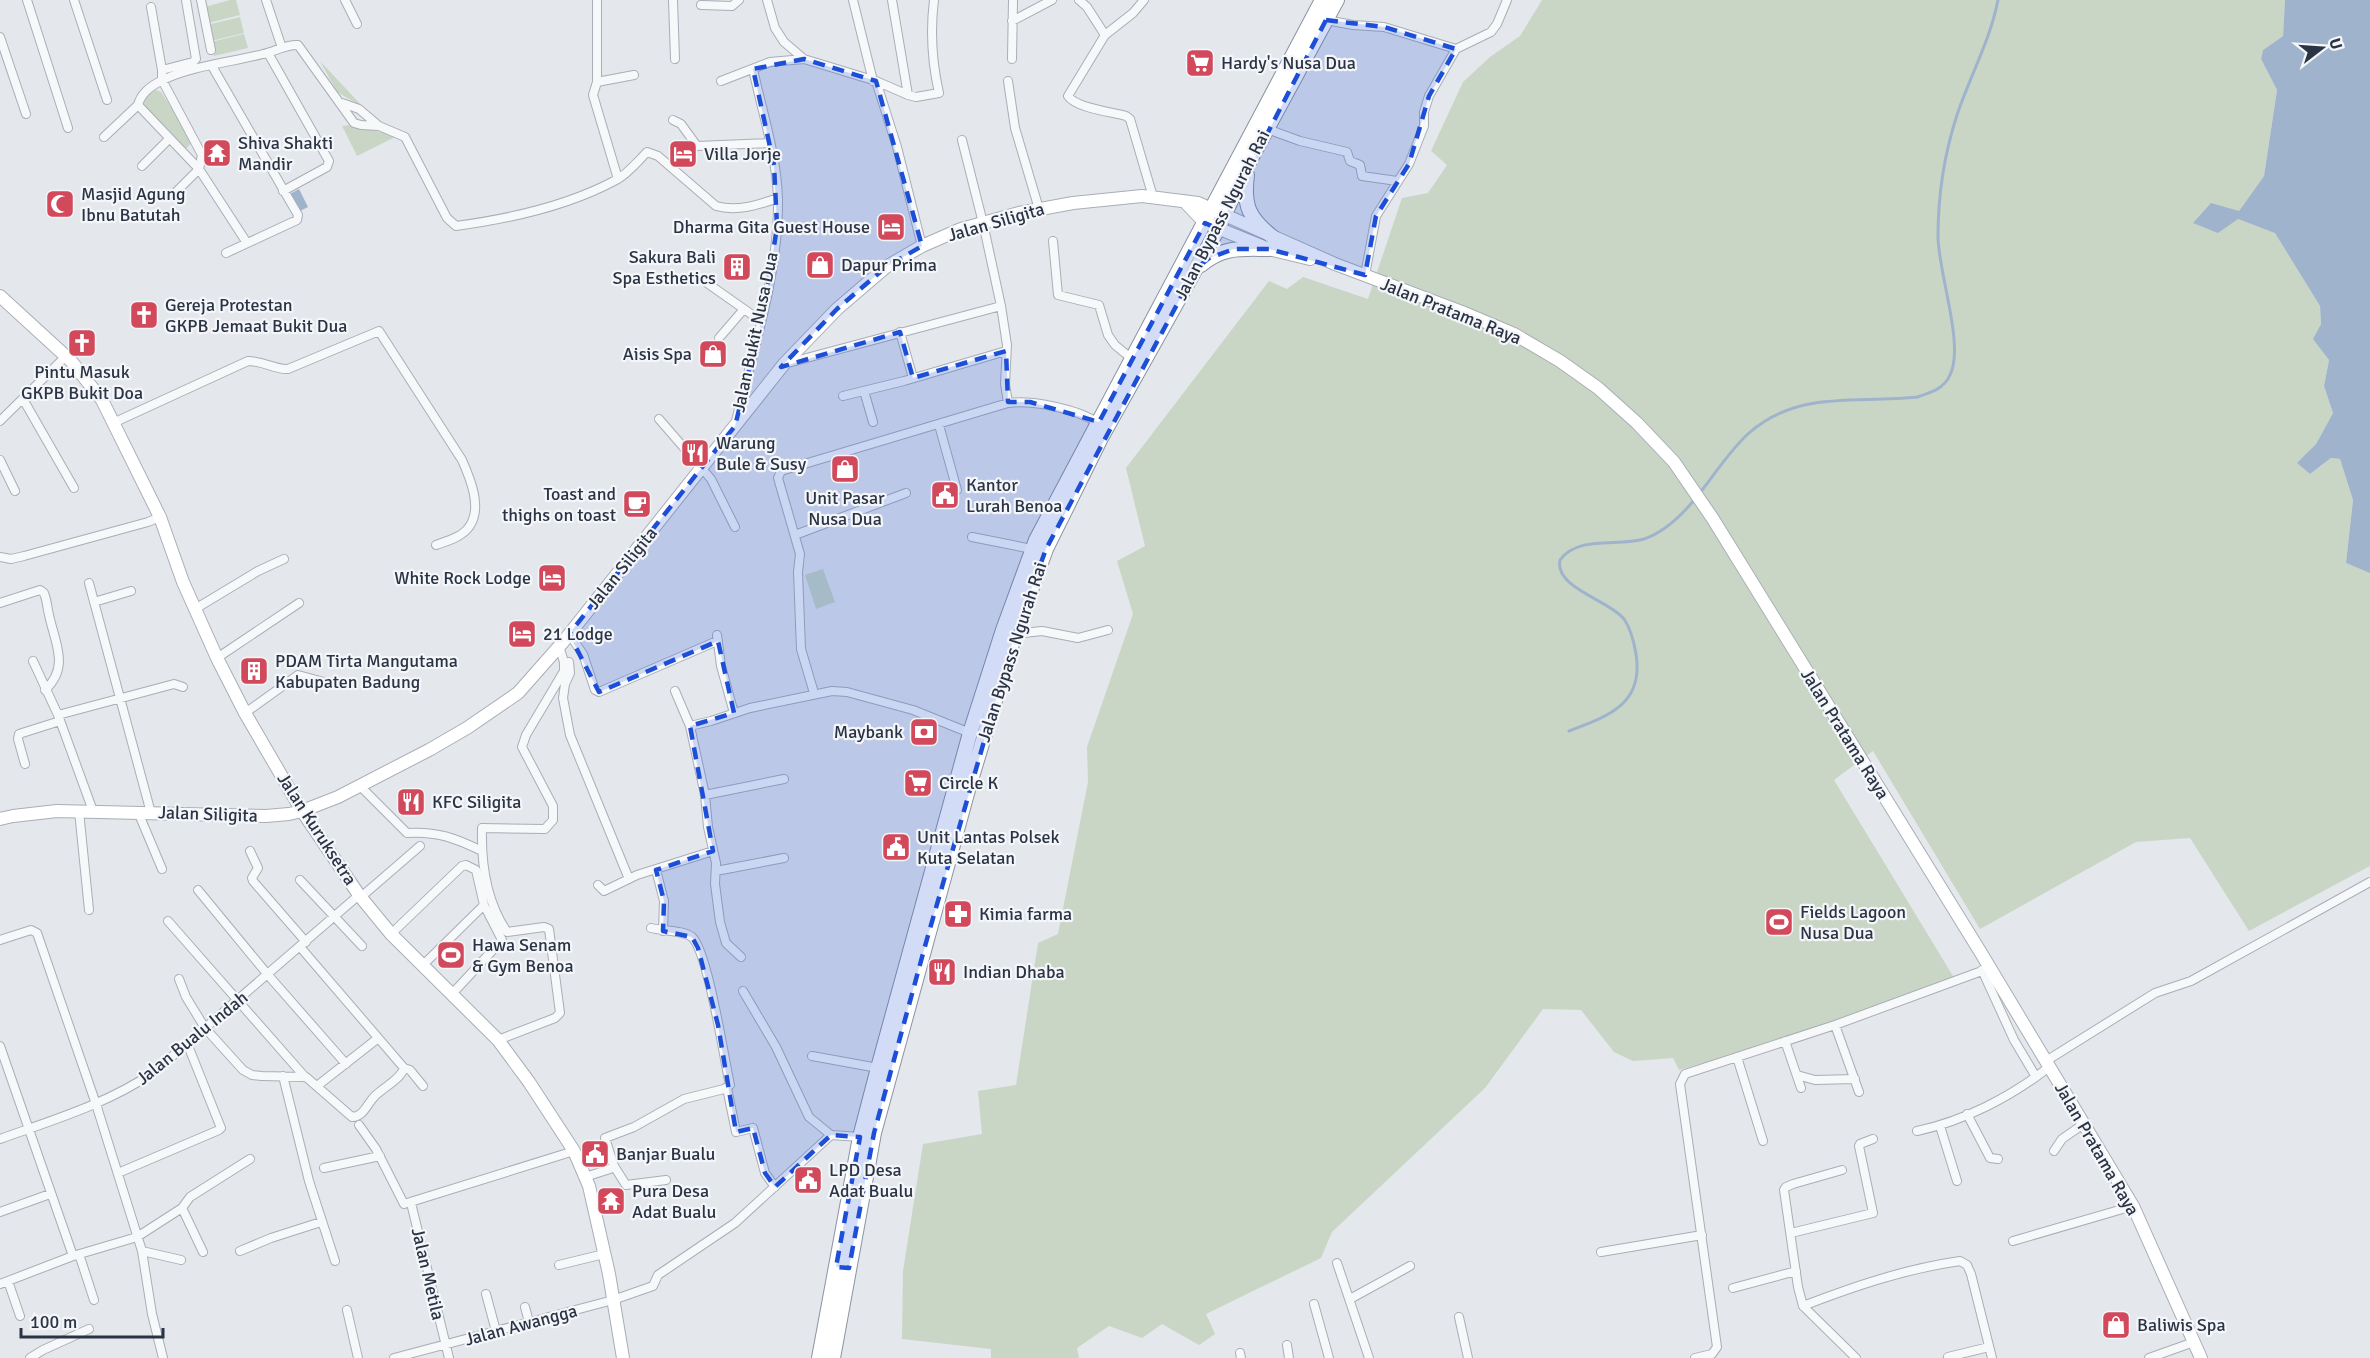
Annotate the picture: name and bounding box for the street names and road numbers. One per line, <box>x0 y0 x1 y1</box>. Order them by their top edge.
street label: Jalan Bypass Ngurah Rai <box>1170 126 1274 304</box>
street label: Jalan Siligita <box>945 198 1047 246</box>
street label: Jalan Bukit Nusa Dua <box>727 250 783 414</box>
street label: Jalan Pratama Raya <box>1377 273 1525 349</box>
street label: Jalan Siligita <box>582 522 662 614</box>
street label: Jalan Bypass Ngurah Rai <box>972 559 1052 745</box>
street label: Jalan Pratama Raya <box>1796 665 1894 803</box>
street label: Jalan Kuruksetra <box>273 769 361 889</box>
street label: Jalan Siligita <box>158 801 258 827</box>
street label: Jalan Bualu Indah <box>132 986 252 1090</box>
street label: Jalan Pratama Raya <box>2050 1079 2144 1219</box>
street label: Jalan Metila <box>407 1226 449 1322</box>
street label: Jalan Awangga <box>462 1299 580 1351</box>

